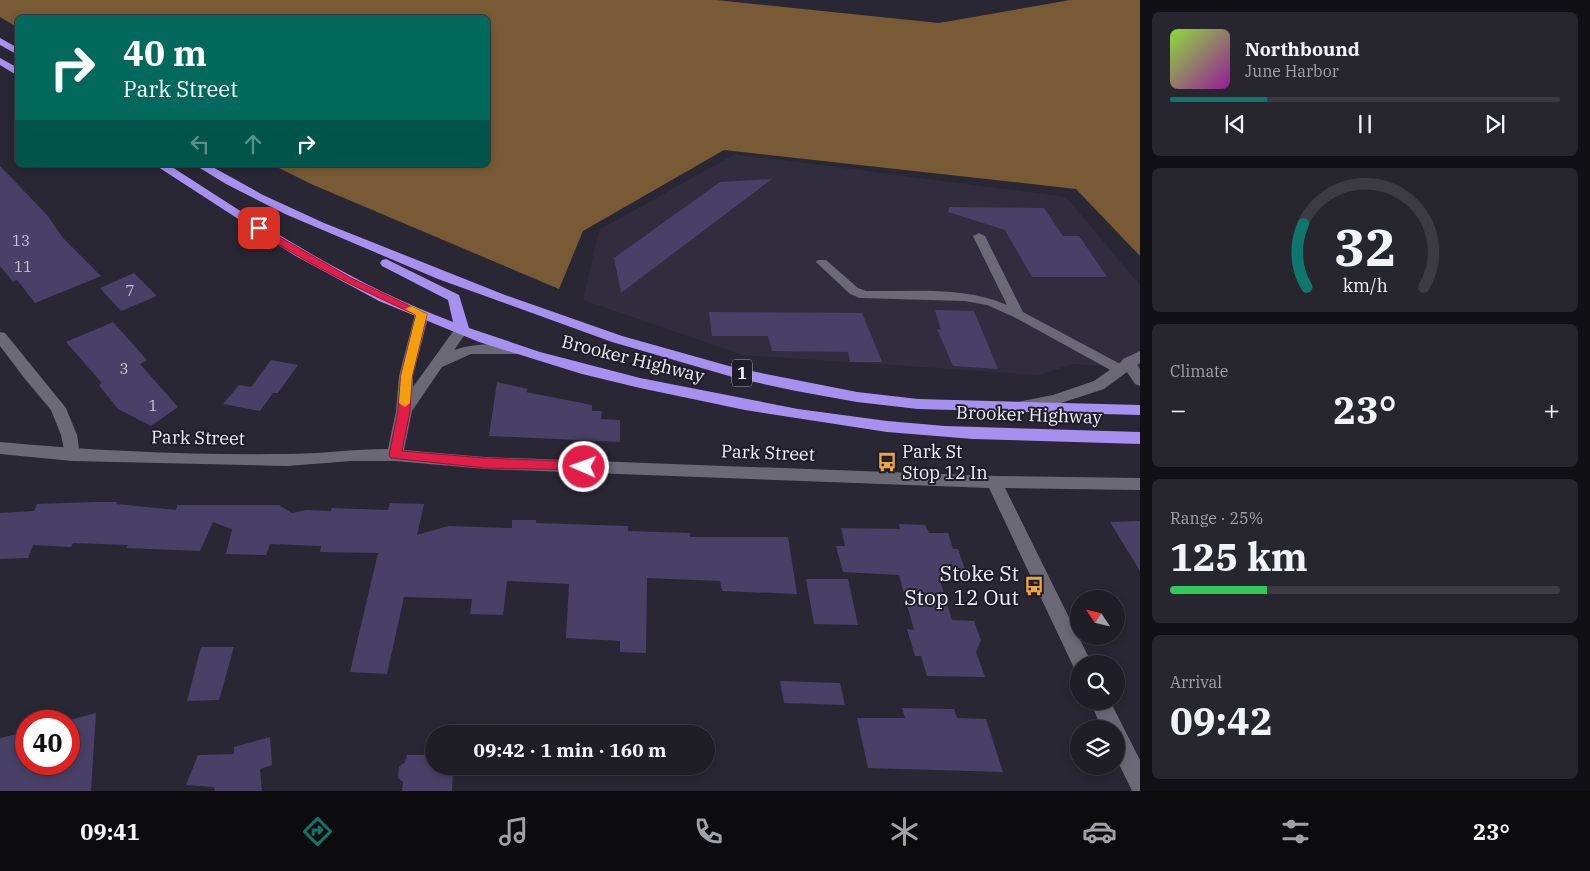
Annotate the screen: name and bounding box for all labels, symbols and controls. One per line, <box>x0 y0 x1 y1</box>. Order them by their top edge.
text: 40 m <box>123 30 207 76</box>
icon: right <box>40 35 105 100</box>
text: Northbound <box>1245 37 1360 61</box>
text: June Harbor <box>1245 61 1339 81</box>
text: Park Street <box>123 74 238 103</box>
icon: previous <box>1221 110 1249 138</box>
icon: pause <box>1351 110 1379 138</box>
icon: next <box>1481 110 1509 138</box>
icon: left <box>186 130 214 158</box>
icon: ahead <box>239 130 267 158</box>
icon: right <box>292 130 320 158</box>
pin <box>238 207 280 249</box>
text: 32 <box>1334 213 1396 280</box>
icon: arrive <box>245 214 273 242</box>
house number: 13 <box>12 231 30 250</box>
house number: 11 <box>14 257 32 276</box>
text: km/h <box>1342 274 1388 297</box>
house number: 7 <box>125 281 135 300</box>
street label: Brooker Highway <box>559 330 707 387</box>
house number: 3 <box>119 359 129 378</box>
road number: 1 <box>732 359 752 386</box>
text: Climate <box>1170 361 1228 381</box>
text: 23° <box>1333 385 1397 434</box>
text: − <box>1170 391 1187 428</box>
text: + <box>1543 391 1560 428</box>
house number: 1 <box>148 396 158 415</box>
street label: Brooker Highway <box>955 400 1103 429</box>
street label: Park Street <box>151 425 245 450</box>
street label: Park Street <box>721 439 815 466</box>
position arrow <box>557 440 609 492</box>
place label: Park St Stop 12 In <box>902 440 988 484</box>
bus stop icon: Park St Stop 12 In <box>876 451 898 473</box>
text: Range · 25% <box>1170 508 1263 528</box>
text: 125 km <box>1170 532 1308 581</box>
place label: Stoke St Stop 12 Out <box>904 559 1019 611</box>
bus stop icon: Stoke St Stop 12 Out <box>1023 575 1045 597</box>
north arrow <box>1070 590 1125 645</box>
map controls <box>1070 590 1125 775</box>
button: search <box>1070 655 1125 710</box>
text: Arrival <box>1170 672 1222 692</box>
text: 09:42 <box>1170 696 1273 745</box>
speed limit sign: 40 <box>15 710 80 775</box>
button: layers <box>1070 720 1125 775</box>
text: 09:42 · 1 min · 160 m <box>474 738 666 762</box>
icon: directions <box>300 814 335 849</box>
icon: music <box>496 814 531 849</box>
icon: phone <box>691 814 726 849</box>
icon: climate <box>887 814 922 849</box>
icon: car <box>1082 814 1117 849</box>
icon: filters <box>1278 814 1313 849</box>
text: 09:41 <box>80 817 140 846</box>
text: 23° <box>1473 817 1510 846</box>

